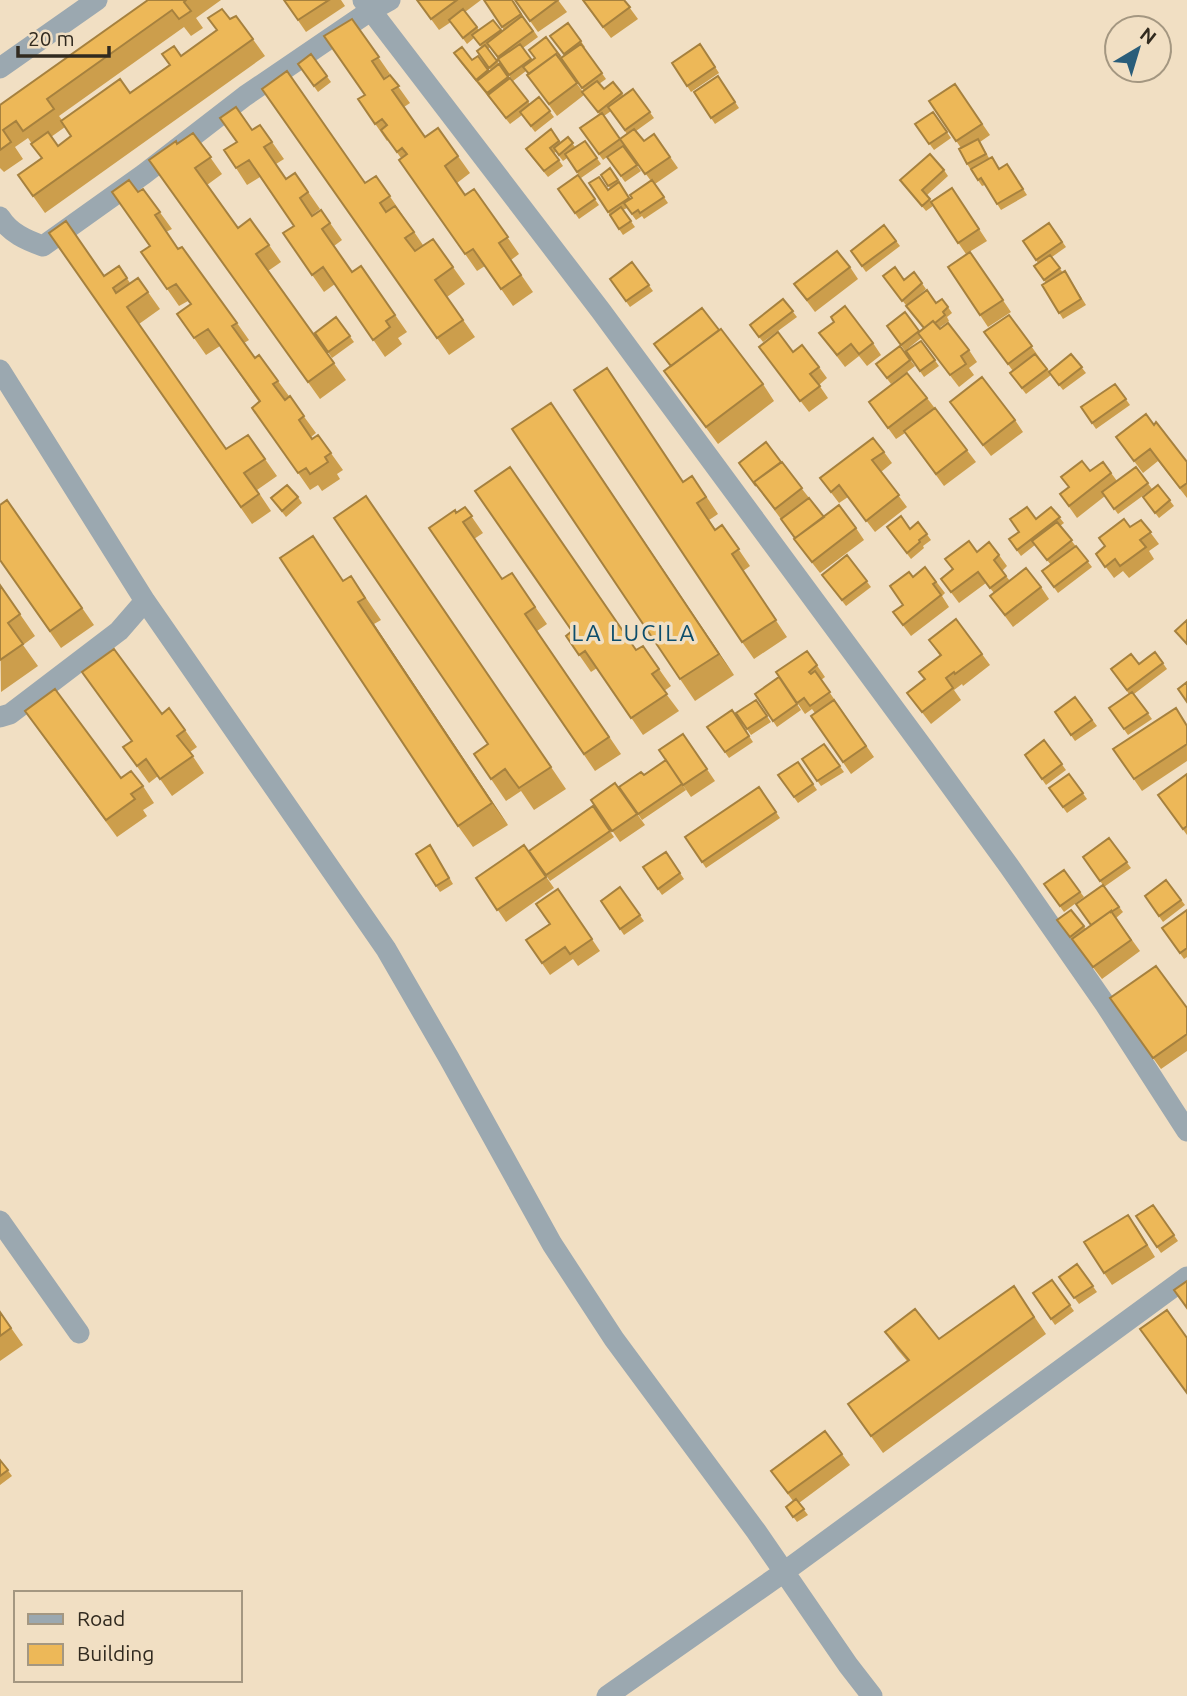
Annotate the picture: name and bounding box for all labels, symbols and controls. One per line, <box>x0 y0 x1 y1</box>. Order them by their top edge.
scale bar <box>18 14 108 58</box>
north arrow <box>1103 14 1173 84</box>
text: N <box>1136 23 1161 49</box>
text: 20 m <box>28 26 75 50</box>
district label: LA LUCILA <box>571 620 697 645</box>
legend <box>14 1591 242 1682</box>
text: Road <box>77 1606 125 1630</box>
text: Building <box>77 1641 154 1665</box>

